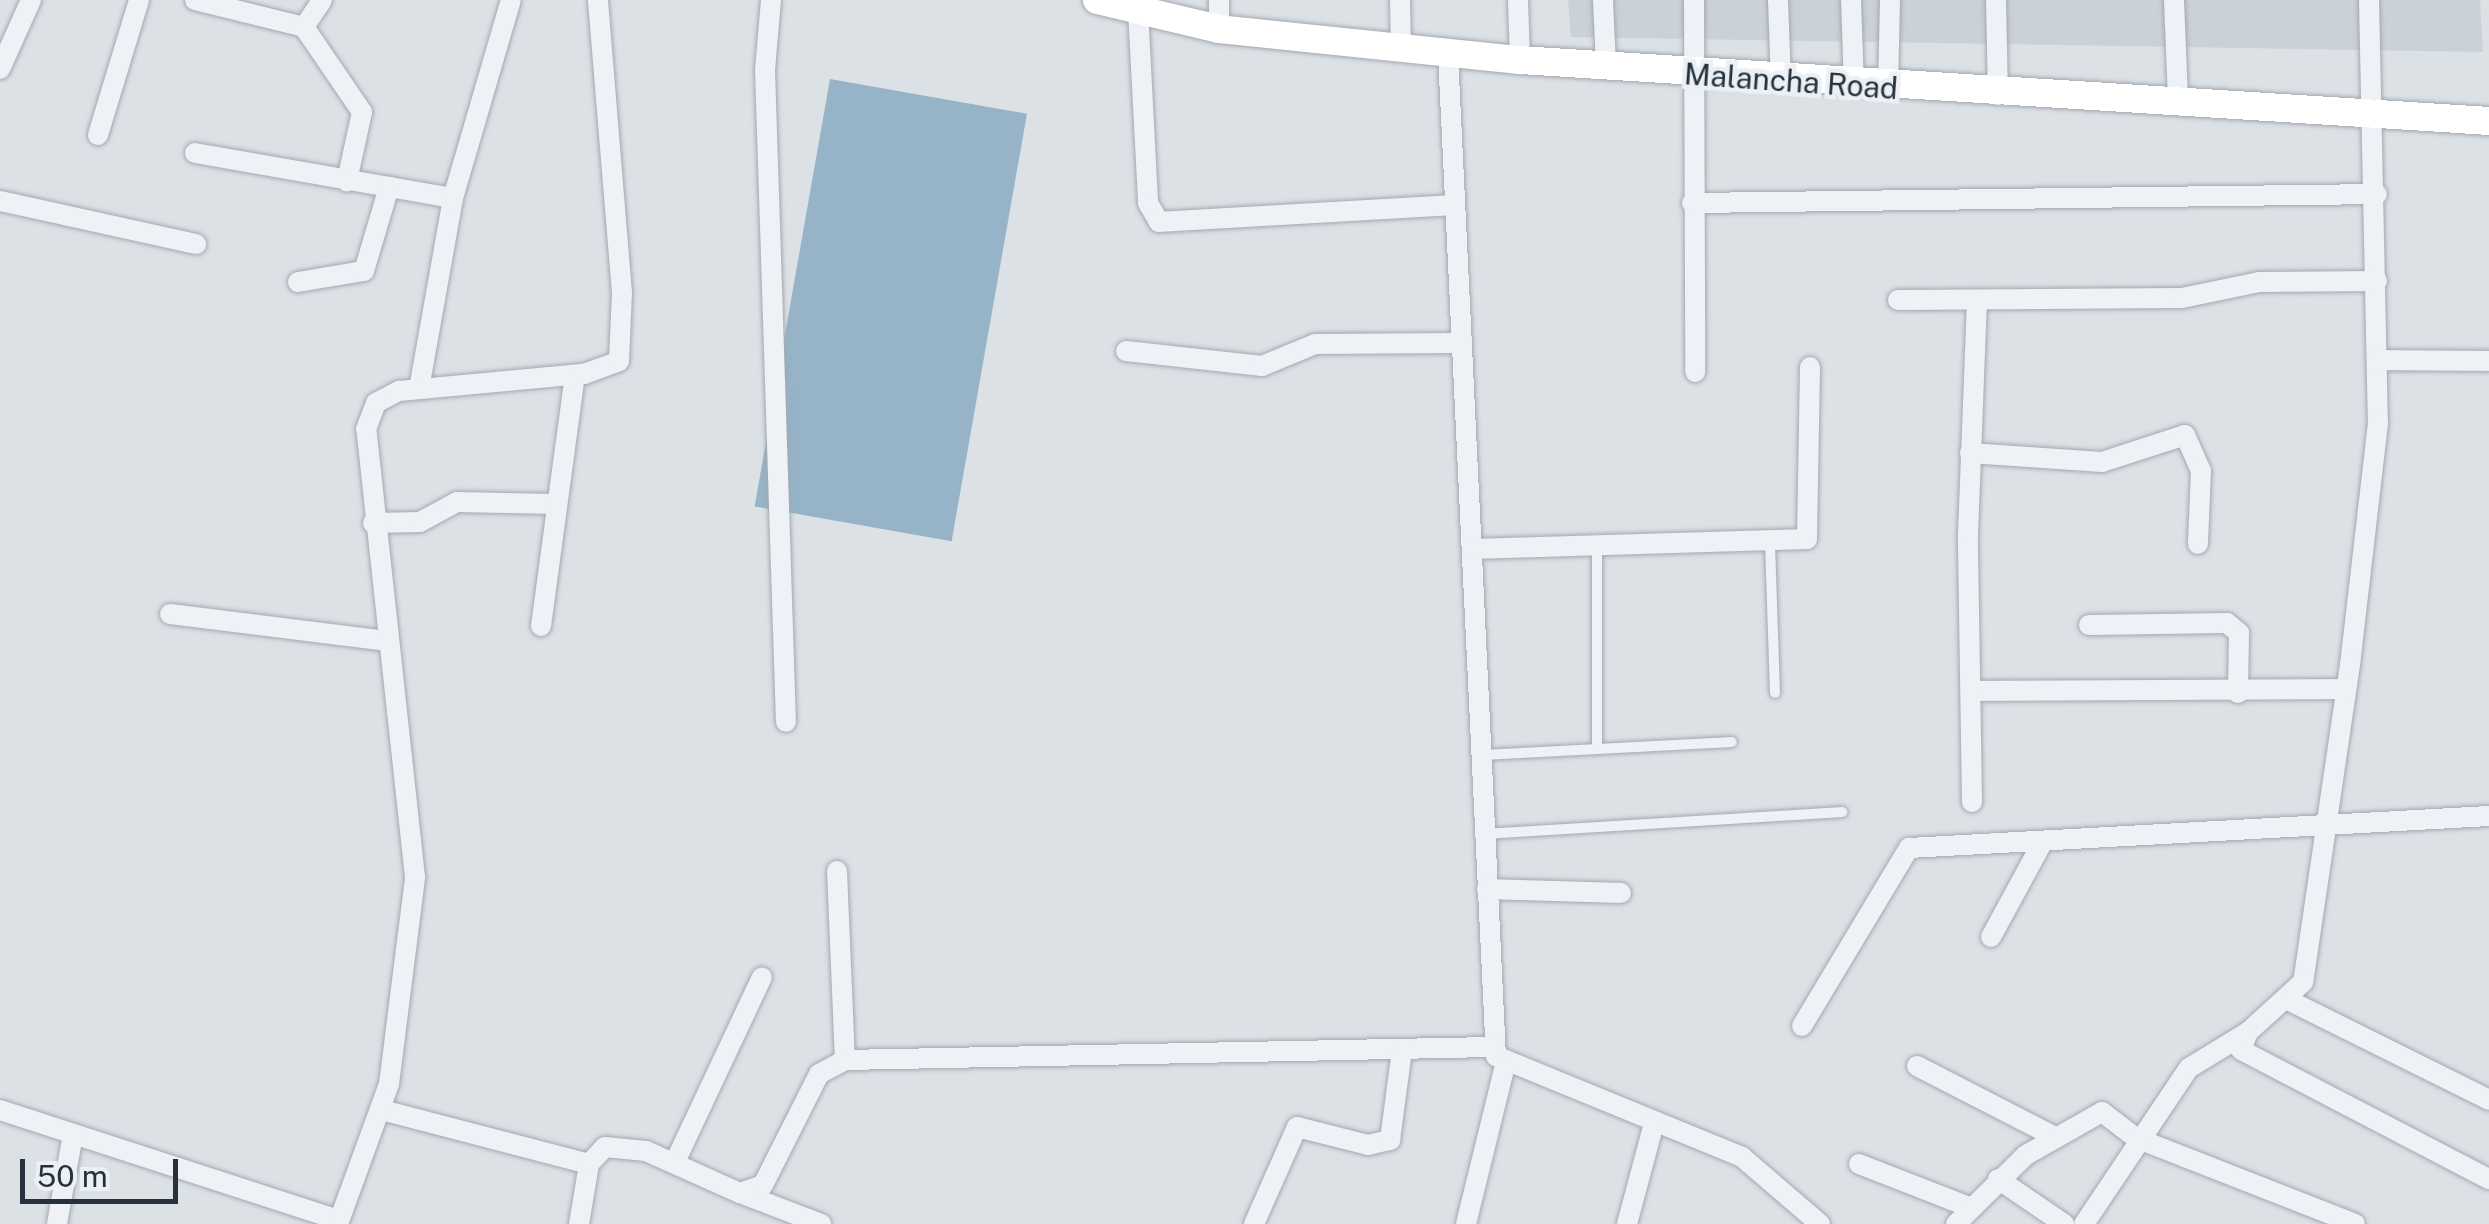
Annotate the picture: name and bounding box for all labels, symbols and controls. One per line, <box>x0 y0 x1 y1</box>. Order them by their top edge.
street label: Malancha Road <box>1683 56 1899 106</box>
scale bar <box>25 1139 182 1201</box>
text: 50 m <box>37 1158 108 1194</box>

